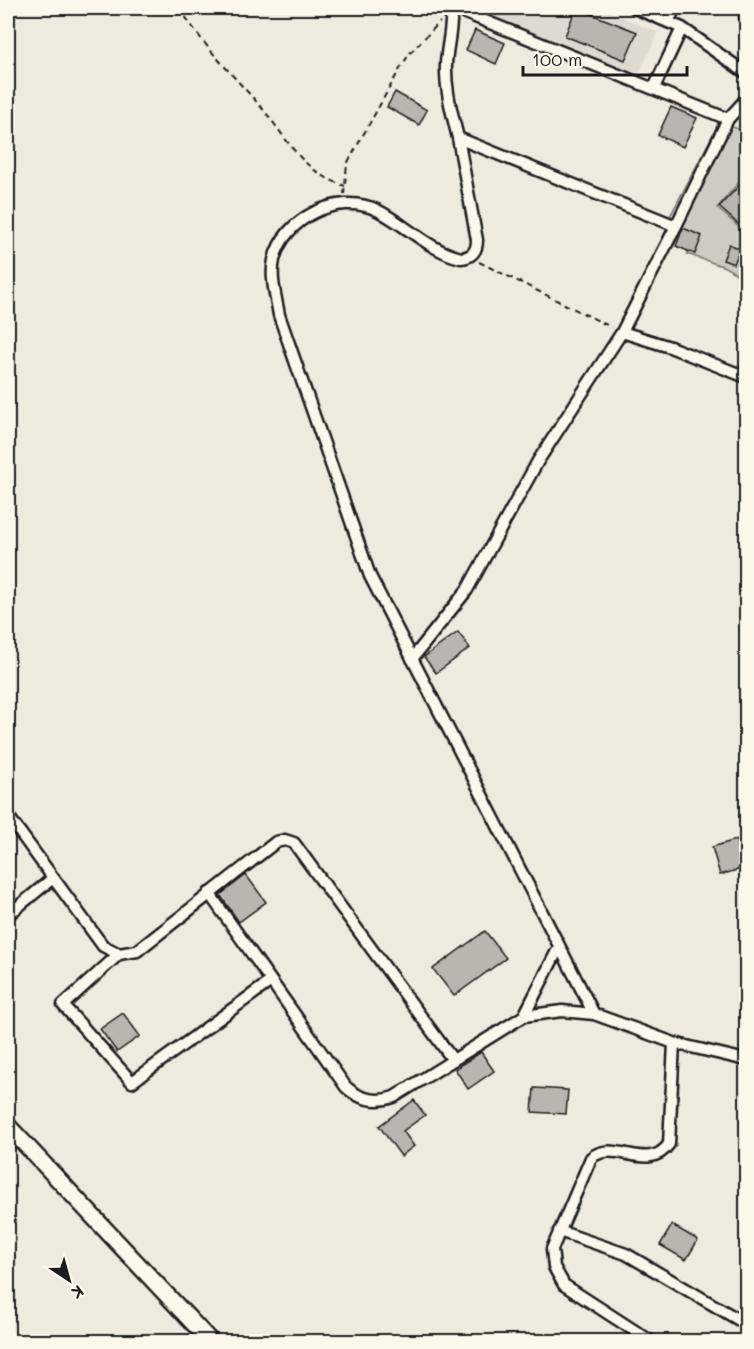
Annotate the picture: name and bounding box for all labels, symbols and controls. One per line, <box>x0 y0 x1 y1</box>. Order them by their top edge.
scale bar <box>523 39 686 77</box>
text: 100 m <box>532 47 582 71</box>
north arrow <box>39 1250 99 1310</box>
text: K <box>68 1281 89 1304</box>

